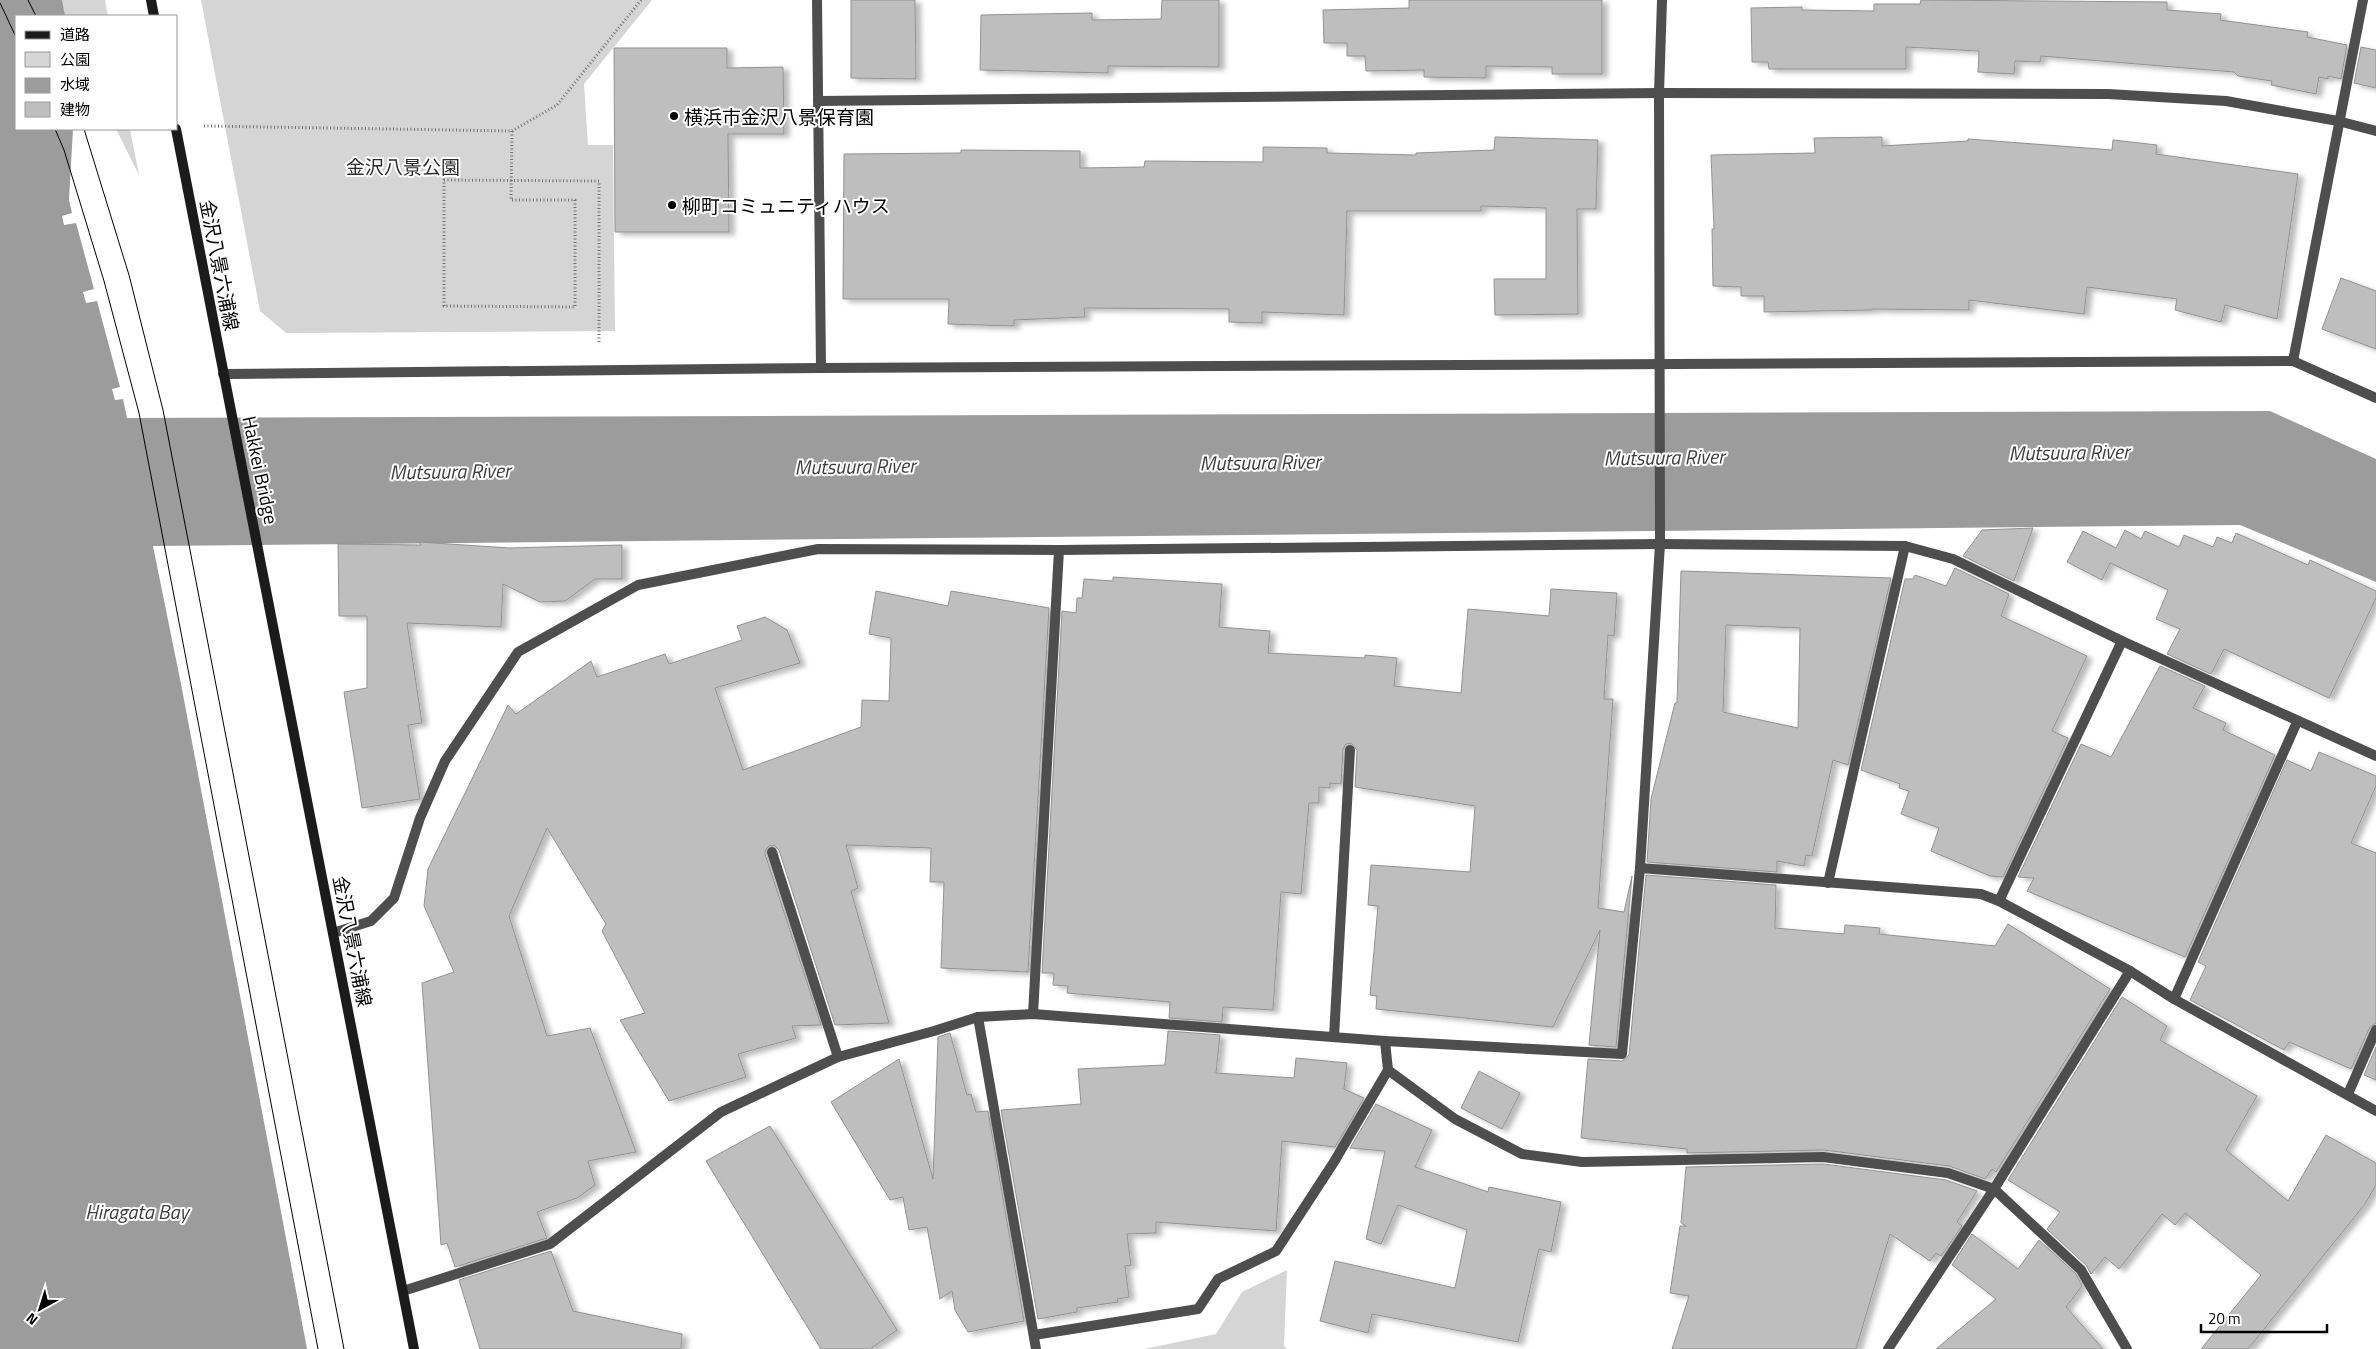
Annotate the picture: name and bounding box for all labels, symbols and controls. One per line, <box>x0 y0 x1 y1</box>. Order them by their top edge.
legend <box>15 15 178 130</box>
text: 道路 <box>60 23 90 46</box>
text: 公園 <box>60 48 90 71</box>
text: 水域 <box>60 73 90 96</box>
text: 建物 <box>60 98 90 121</box>
place label: 横浜市金沢八景保育園 <box>684 102 874 131</box>
marker: 横浜市金沢八景保育園 <box>668 110 680 122</box>
park label: 金沢八景公園 <box>346 152 460 181</box>
place label: 柳町コミュニティハウス <box>682 191 890 220</box>
street label: 金沢八景六浦線 <box>193 197 247 333</box>
marker: 柳町コミュニティハウス <box>666 199 678 211</box>
street label: Hakkei Bridge <box>235 413 287 527</box>
water label: Mutsuura River <box>2008 435 2132 469</box>
water label: Mutsuura River <box>1603 440 1727 474</box>
water label: Mutsuura River <box>1199 445 1323 479</box>
water label: Mutsuura River <box>794 449 918 483</box>
water label: Mutsuura River <box>389 454 513 488</box>
street label: 金沢八景六浦線 <box>326 873 380 1009</box>
water label: Hiragata Bay <box>85 1196 191 1227</box>
north arrow <box>15 1284 65 1334</box>
scale bar <box>2201 1302 2327 1334</box>
text: 20 m <box>2208 1307 2241 1330</box>
text: N <box>21 1308 42 1331</box>

